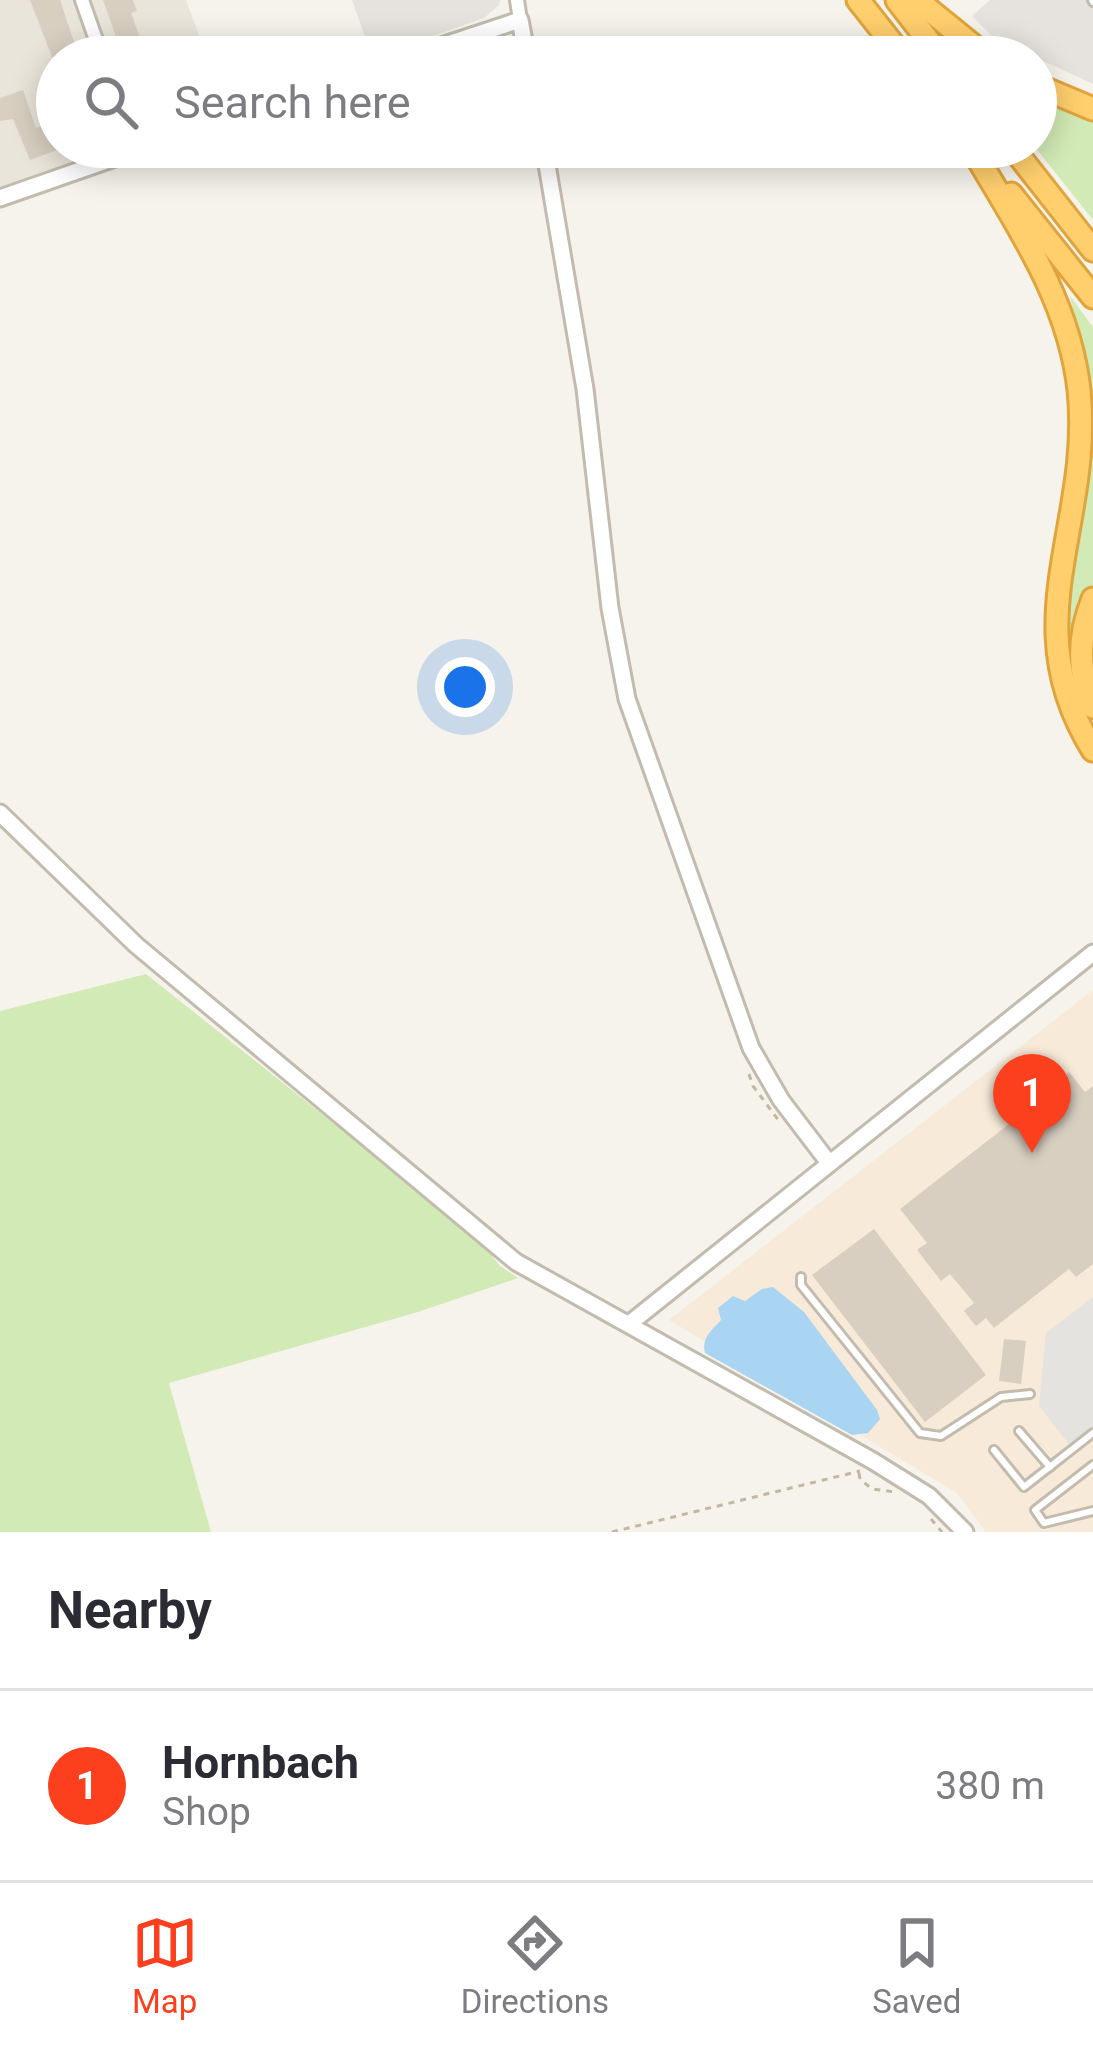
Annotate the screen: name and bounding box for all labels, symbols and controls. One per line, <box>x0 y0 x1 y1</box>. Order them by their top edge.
search box <box>36 36 1057 168</box>
icon: search <box>78 69 144 135</box>
text: Search here <box>174 76 411 129</box>
your location <box>435 657 495 717</box>
pin: 1 <box>993 1054 1071 1153</box>
text: Nearby <box>48 1581 212 1640</box>
text: Hornbach <box>162 1736 359 1789</box>
text: 1 <box>76 1763 98 1809</box>
text: 380 m <box>935 1763 1045 1809</box>
text: Shop <box>162 1789 251 1835</box>
tab: Map <box>132 1910 198 2021</box>
tab: Directions <box>461 1910 609 2021</box>
tab: Saved <box>872 1910 961 2021</box>

